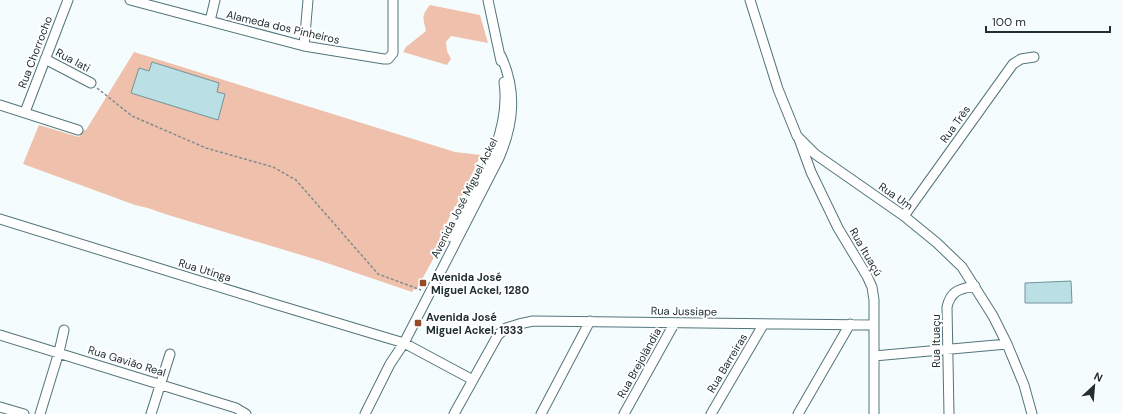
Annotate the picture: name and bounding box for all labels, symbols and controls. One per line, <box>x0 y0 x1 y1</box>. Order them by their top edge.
street label: Alameda dos Pinheiros <box>225 7 341 47</box>
scale bar <box>986 8 1110 34</box>
street label: Rua Chorrocho <box>15 14 55 90</box>
text: 100 m <box>992 14 1026 30</box>
street label: Rua Iati <box>53 45 93 75</box>
street label: Rua Três <box>937 103 973 145</box>
street label: Avenida José Miguel Ackel <box>428 136 500 260</box>
street label: Rua Um <box>876 179 916 213</box>
street label: Rua Ituaçú <box>847 225 885 279</box>
street label: Rua Utinga <box>177 255 233 285</box>
place label: Avenida José Miguel Ackel, 1280 <box>431 270 529 297</box>
marker: Avenida José Miguel Ackel, 1280 <box>418 278 428 288</box>
street label: Rua Jussiape <box>651 303 717 319</box>
place label: Avenida José Miguel Ackel, 1333 <box>426 310 523 337</box>
street label: Rua Ituaçu <box>929 314 943 368</box>
marker: Avenida José Miguel Ackel, 1333 <box>413 318 423 328</box>
street label: Rua Brejolândia <box>614 326 664 400</box>
street label: Rua Barreiras <box>704 331 750 395</box>
street label: Rua Gavião Real <box>86 343 168 379</box>
north arrow <box>1074 366 1114 406</box>
text: N <box>1092 369 1105 385</box>

